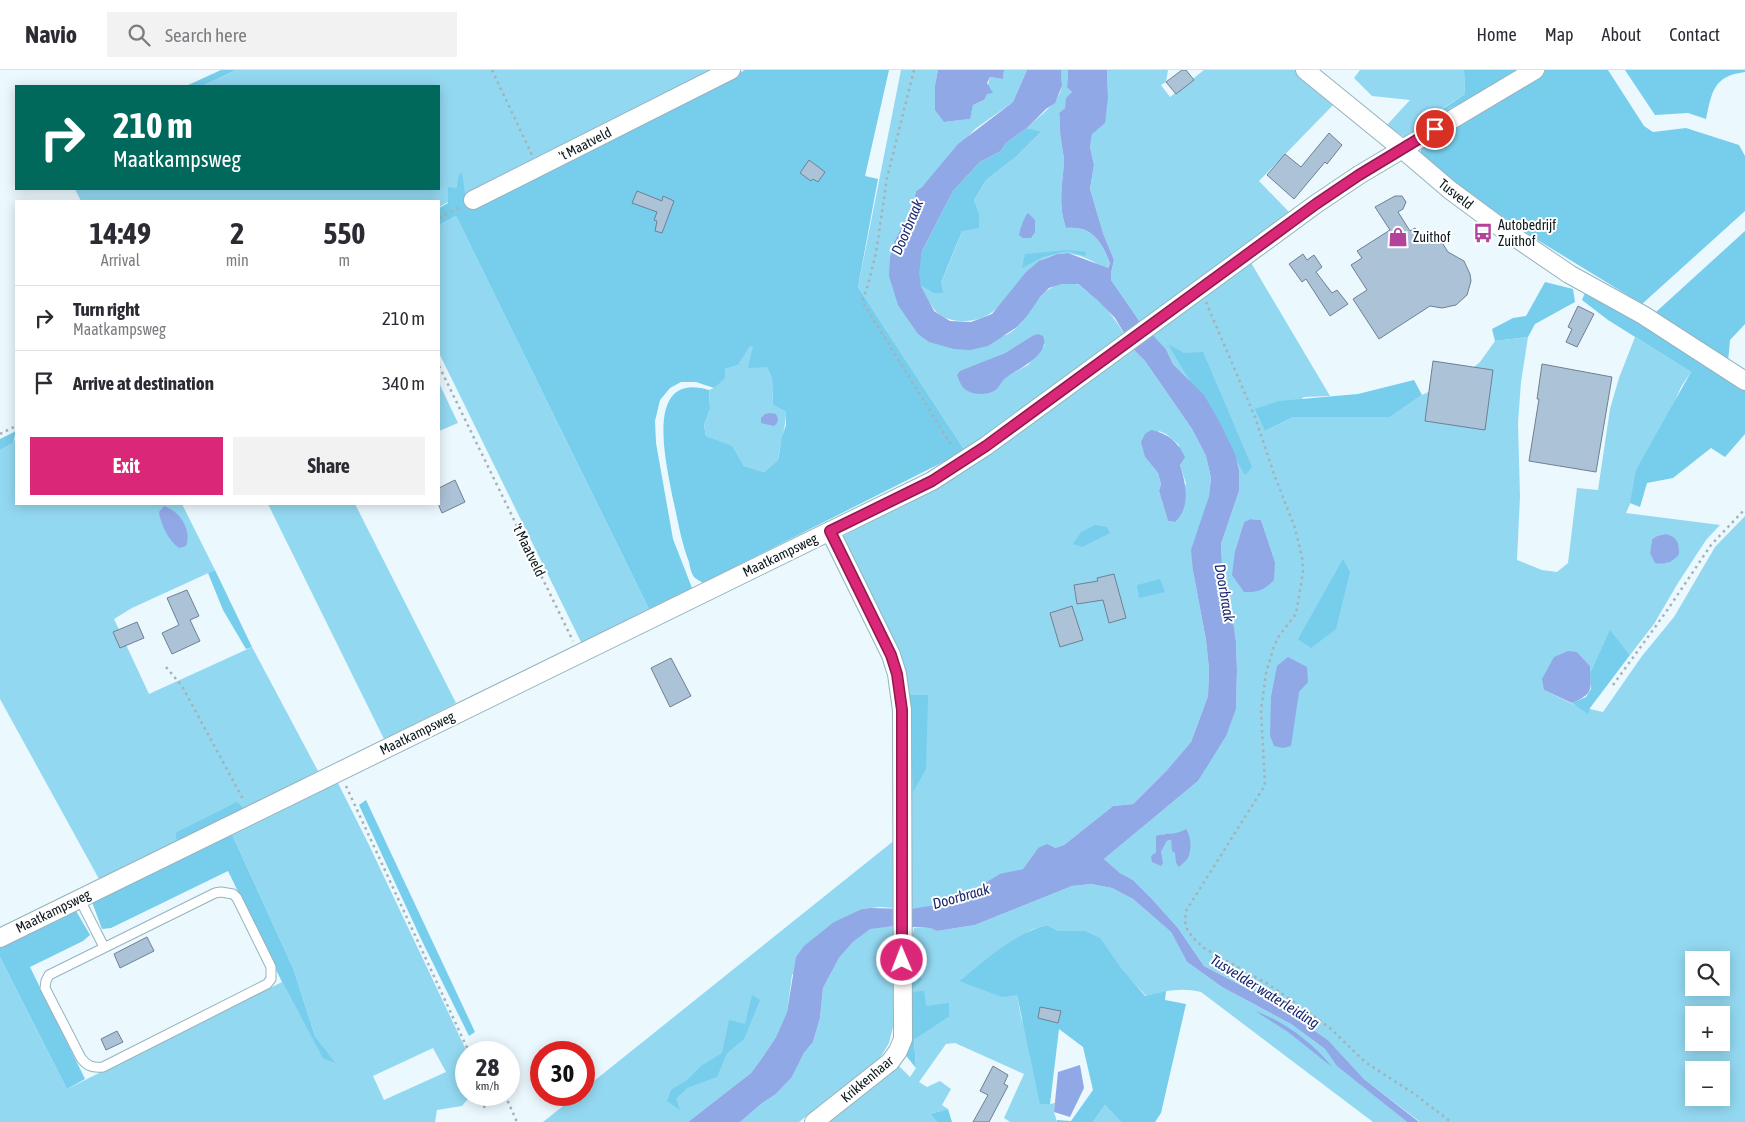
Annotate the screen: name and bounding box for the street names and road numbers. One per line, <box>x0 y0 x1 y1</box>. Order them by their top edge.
street label: 't Maatveld <box>556 124 614 164</box>
street label: Tusveld <box>1436 176 1476 212</box>
street label: 't Maatveld <box>509 521 549 579</box>
street label: Maatkampsweg <box>740 530 820 580</box>
street label: Maatkampsweg <box>377 708 457 758</box>
street label: Maatkampsweg <box>13 886 93 936</box>
street label: Krikkenhaar <box>838 1052 897 1105</box>

